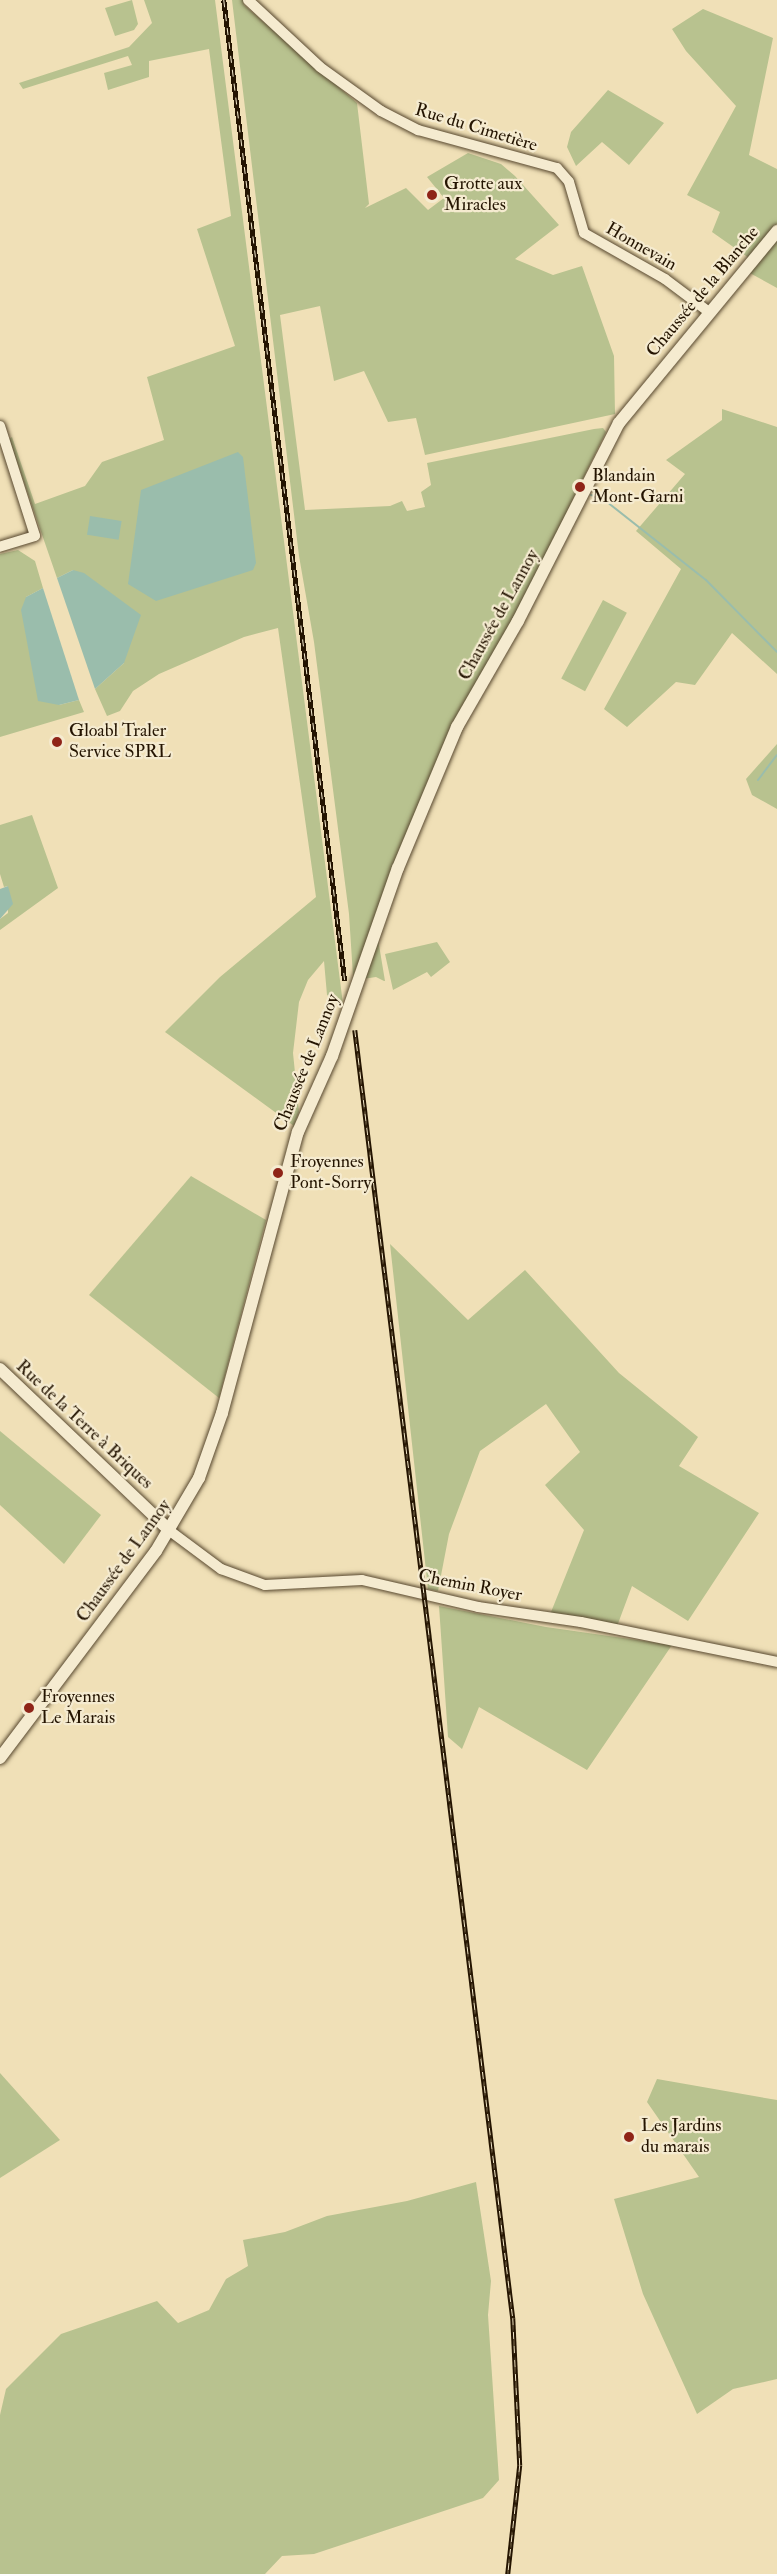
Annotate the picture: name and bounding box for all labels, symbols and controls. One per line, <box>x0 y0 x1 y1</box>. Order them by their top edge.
street label: Rue du Cimetière <box>412 99 540 157</box>
place label: Grotte aux Miracles <box>444 174 522 216</box>
marker: Grotte aux Miracles <box>425 188 439 202</box>
street label: Honnevain <box>602 218 680 276</box>
street label: Chaussée de la Blanche <box>642 222 764 362</box>
place label: Blandain Mont-Garni <box>592 466 684 508</box>
marker: Blandain Mont-Garni <box>573 480 587 494</box>
street label: Chaussée de Lannoy <box>454 546 544 684</box>
place label: Gloabl Traler Service SPRL <box>69 721 171 764</box>
marker: Gloabl Traler Service SPRL <box>50 735 64 749</box>
street label: Chaussée de Lannoy <box>270 991 344 1135</box>
place label: Froyennes Pont-Sorry <box>290 1152 371 1194</box>
marker: Froyennes Pont-Sorry <box>271 1166 285 1180</box>
street label: Rue de la Terre à Briques <box>11 1356 157 1494</box>
street label: Chaussée de Lannoy <box>72 1496 176 1626</box>
street label: Chemin Royer <box>416 1565 524 1607</box>
place label: Froyennes Le Marais <box>41 1687 115 1730</box>
marker: Froyennes Le Marais <box>22 1701 36 1715</box>
place label: Les Jardins du marais <box>641 2116 722 2158</box>
marker: Les Jardins du marais <box>622 2130 636 2144</box>

